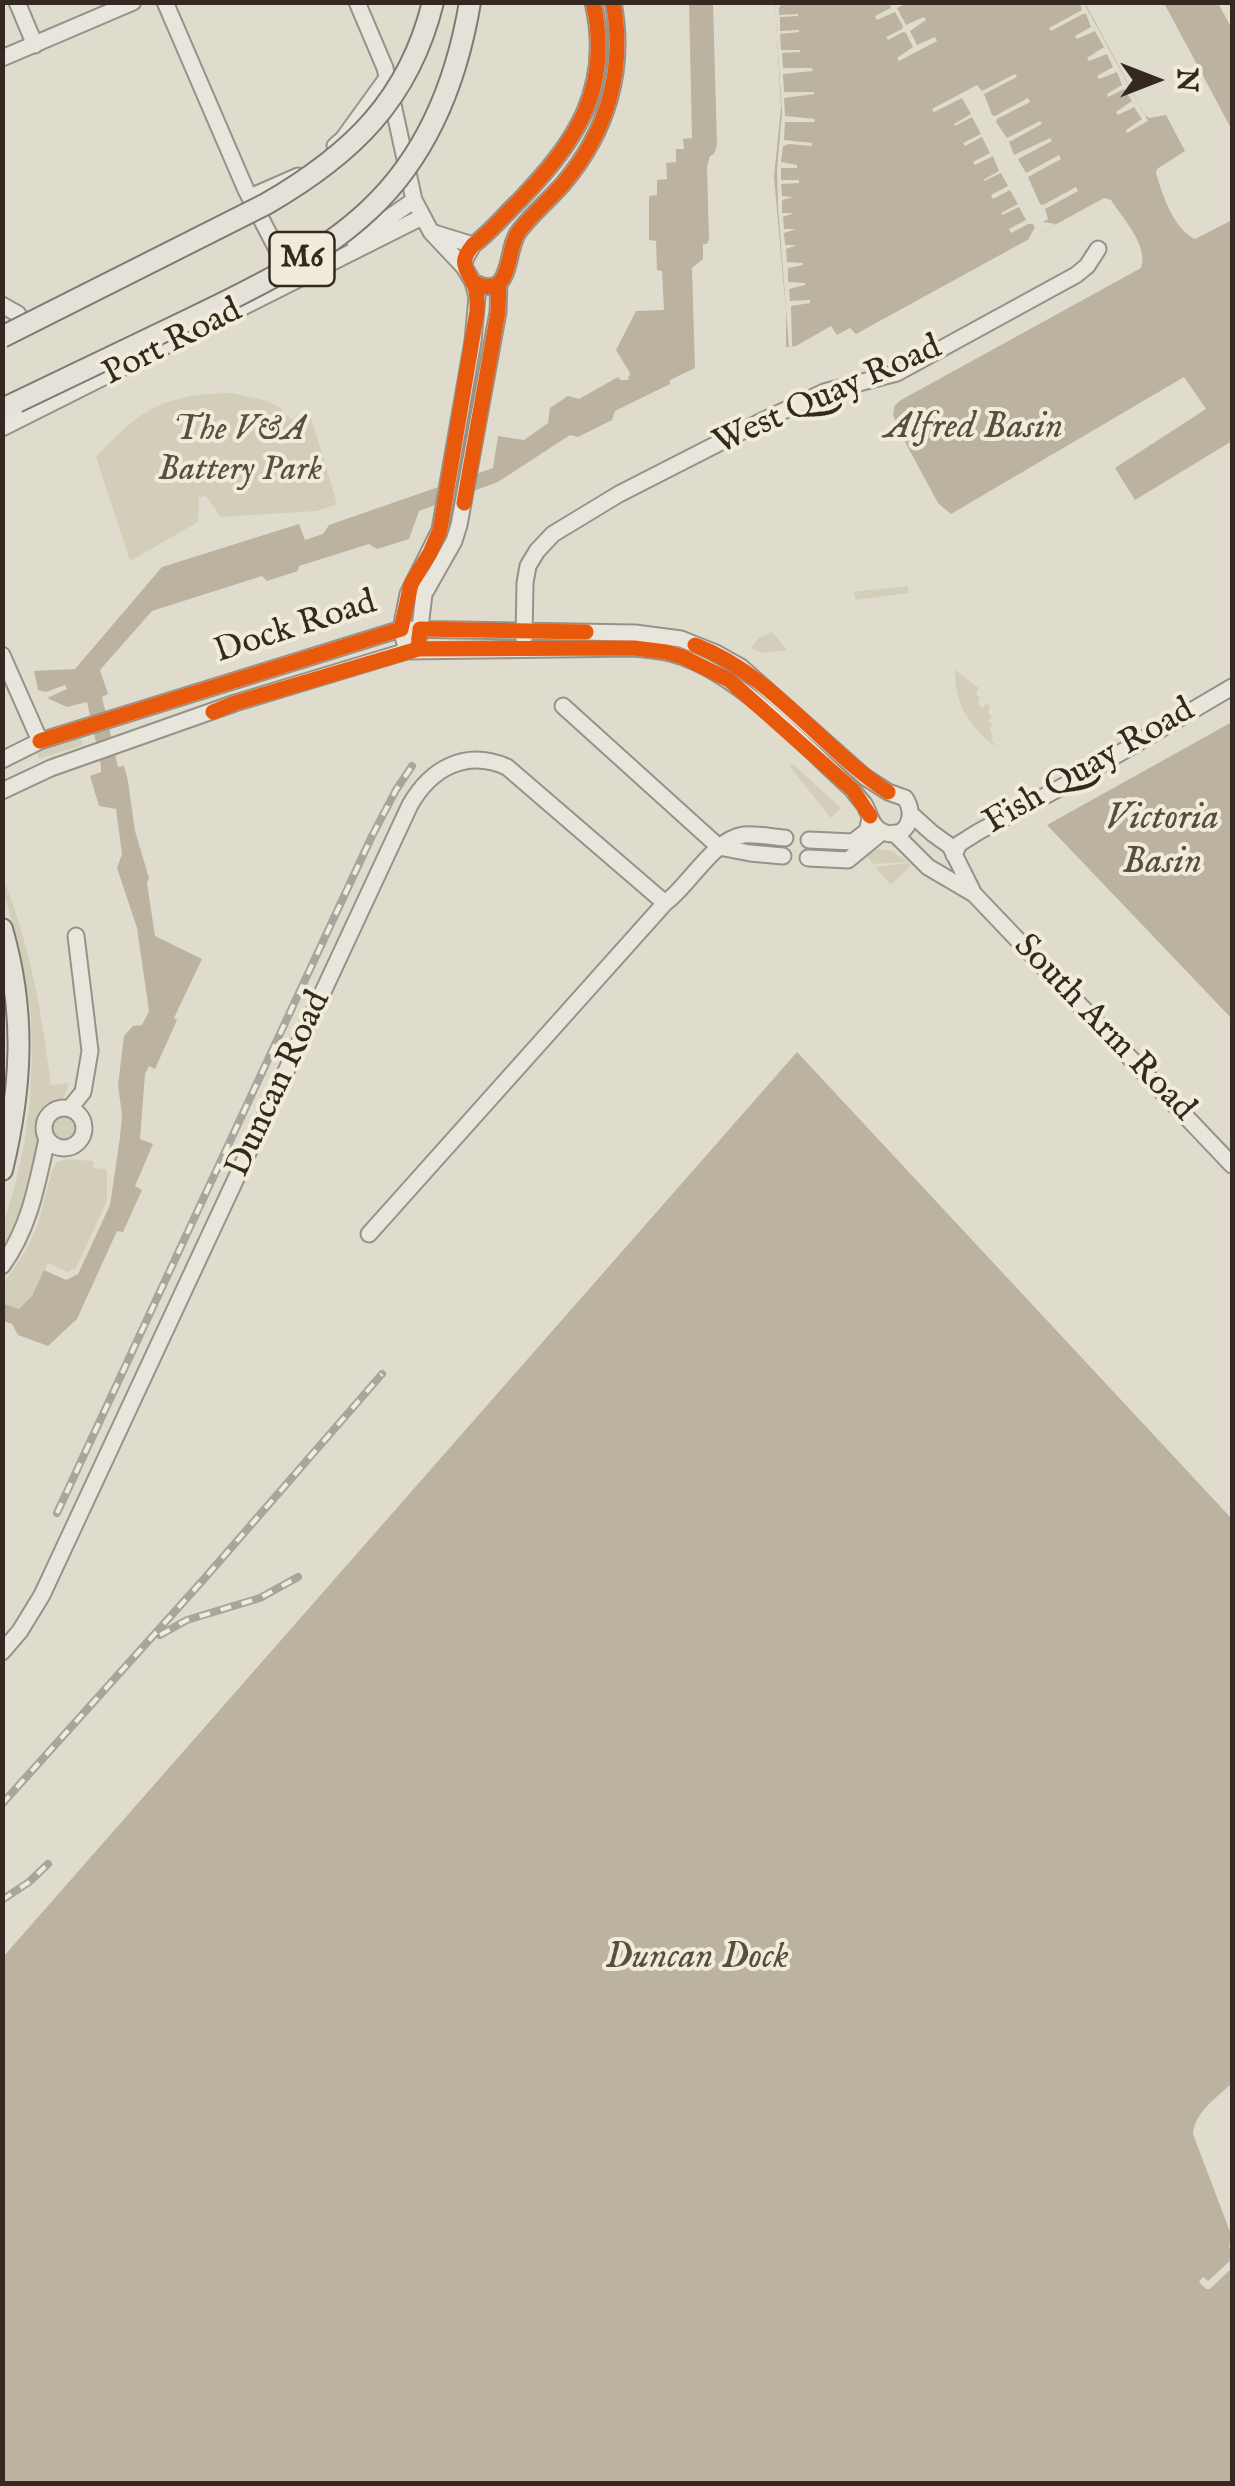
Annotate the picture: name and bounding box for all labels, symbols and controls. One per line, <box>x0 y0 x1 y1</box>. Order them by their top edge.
north arrow <box>1105 30 1205 130</box>
text: N <box>1168 68 1203 92</box>
road number: M6 <box>270 232 334 286</box>
street label: Port Road <box>97 291 249 397</box>
street label: West Quay Road <box>707 328 949 466</box>
water label: Alfred Basin <box>885 406 1063 452</box>
park label: The V&A Battery Park <box>158 411 322 493</box>
street label: Dock Road <box>210 583 382 675</box>
street label: Fish Quay Road <box>977 691 1203 845</box>
water label: Victoria Basin <box>1105 797 1219 886</box>
street label: South Arm Road <box>1003 927 1203 1131</box>
street label: Duncan Road <box>219 985 341 1185</box>
water label: Duncan Dock <box>605 1936 789 1982</box>

